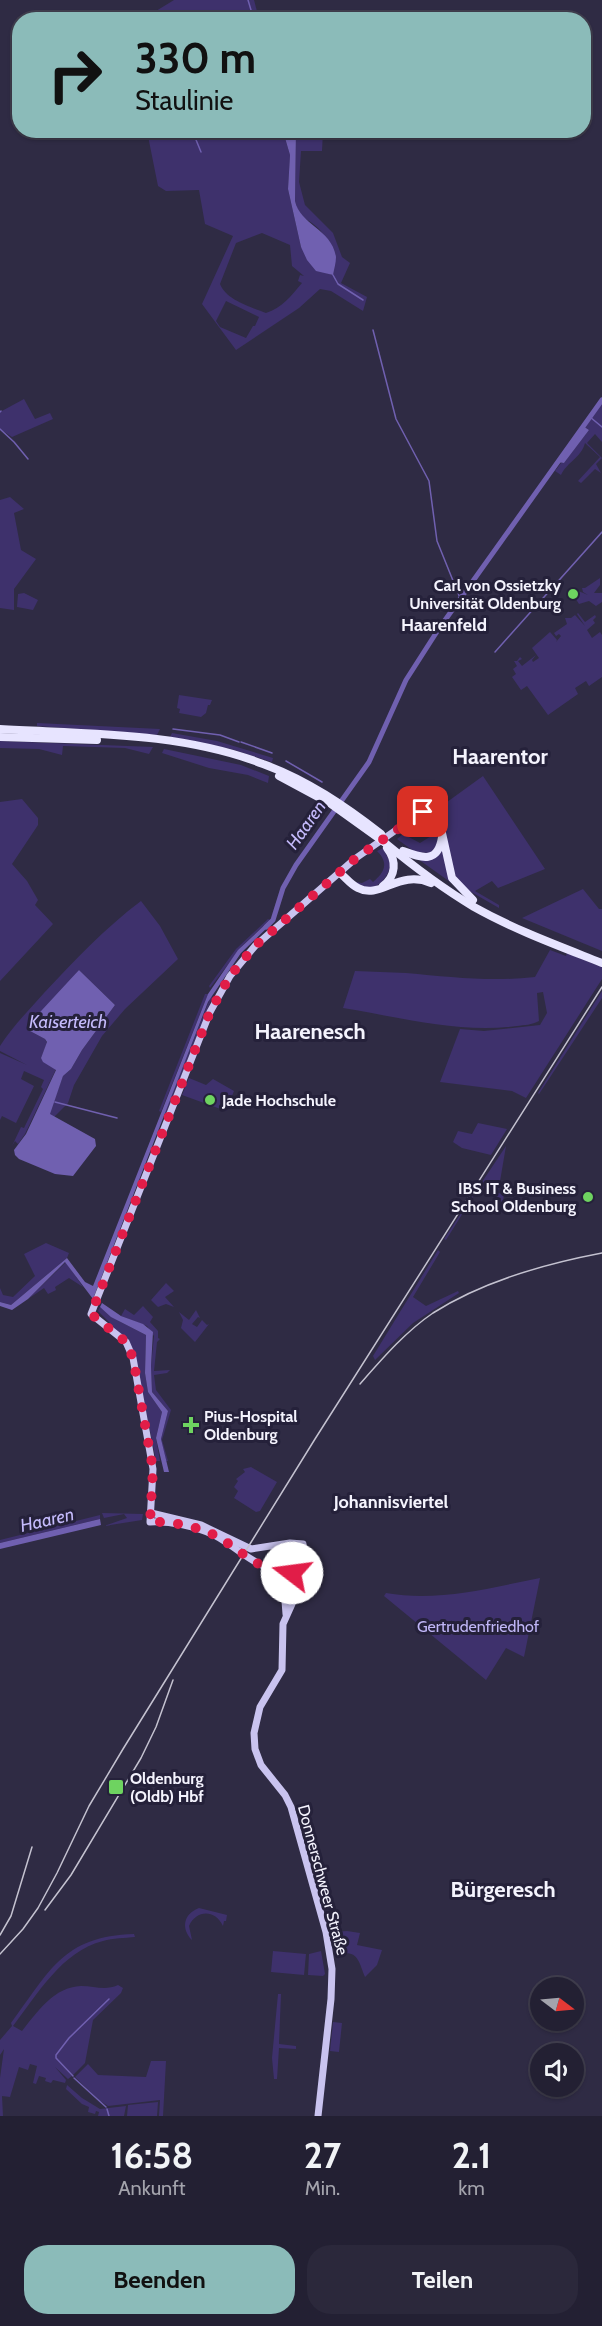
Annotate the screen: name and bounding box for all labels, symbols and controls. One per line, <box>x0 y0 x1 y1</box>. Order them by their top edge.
text: 330 m <box>135 32 256 84</box>
icon: right <box>36 36 114 114</box>
text: Staulinie <box>135 84 233 117</box>
place label: Carl von Ossietzky Universität Oldenburg <box>409 576 561 613</box>
marker: Carl von Ossietzky Universität Oldenburg <box>566 587 580 601</box>
district label: Haarenfeld <box>401 614 487 636</box>
district label: Haarentor <box>452 743 548 770</box>
pin <box>397 786 448 837</box>
icon: arrive <box>406 795 439 828</box>
water label: Haaren <box>281 796 331 854</box>
water label: Kaiserteich <box>29 1011 107 1033</box>
district label: Haarenesch <box>254 1018 366 1045</box>
place label: Jade Hochschule <box>221 1091 336 1110</box>
marker: Jade Hochschule <box>203 1093 217 1107</box>
place label: IBS IT & Business School Oldenburg <box>451 1179 576 1216</box>
marker: IBS IT & Business School Oldenburg <box>581 1190 595 1204</box>
place label: Pius-Hospital Oldenburg <box>204 1407 298 1444</box>
marker: Pius-Hospital Oldenburg <box>182 1416 200 1434</box>
district label: Johannisviertel <box>333 1491 448 1513</box>
water label: Haaren <box>18 1503 76 1537</box>
position arrow <box>260 1541 324 1605</box>
park label: Gertrudenfriedhof <box>417 1617 540 1636</box>
place label: Oldenburg (Oldb) Hbf <box>130 1769 204 1806</box>
marker: Oldenburg (Oldb) Hbf <box>107 1778 125 1796</box>
street label: Donnerschweer Straße <box>294 1803 352 1957</box>
district label: Bürgeresch <box>450 1876 556 1903</box>
north arrow <box>530 1977 584 2031</box>
map controls <box>530 1977 584 2097</box>
button: sound <box>530 2043 584 2097</box>
text: 16:58 <box>111 2133 193 2177</box>
text: 27 <box>304 2133 341 2177</box>
text: 2.1 <box>452 2133 491 2177</box>
text: Ankunft <box>118 2176 186 2200</box>
text: Min. <box>305 2176 340 2200</box>
text: km <box>458 2176 485 2200</box>
button: Beenden <box>24 2245 295 2314</box>
button: Teilen <box>307 2245 578 2314</box>

